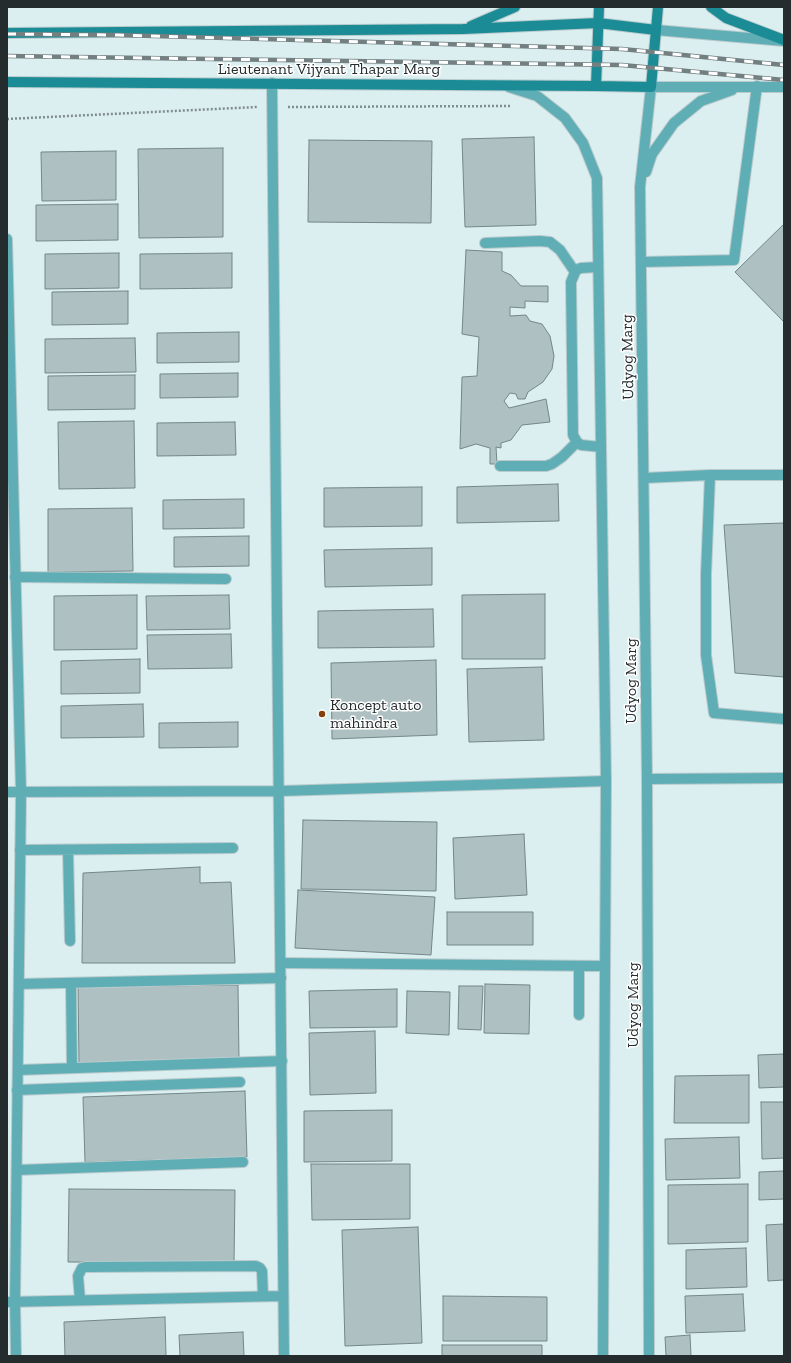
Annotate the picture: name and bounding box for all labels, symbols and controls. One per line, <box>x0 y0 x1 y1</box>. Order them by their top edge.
street label: Lieutenant Vijyant Thapar Marg <box>218 59 440 79</box>
street label: Udyog Marg <box>618 314 638 400</box>
street label: Udyog Marg <box>621 638 641 724</box>
place label: Koncept auto mahindra <box>330 695 421 733</box>
marker: Koncept auto mahindra <box>317 709 327 719</box>
street label: Udyog Marg <box>623 962 643 1048</box>

